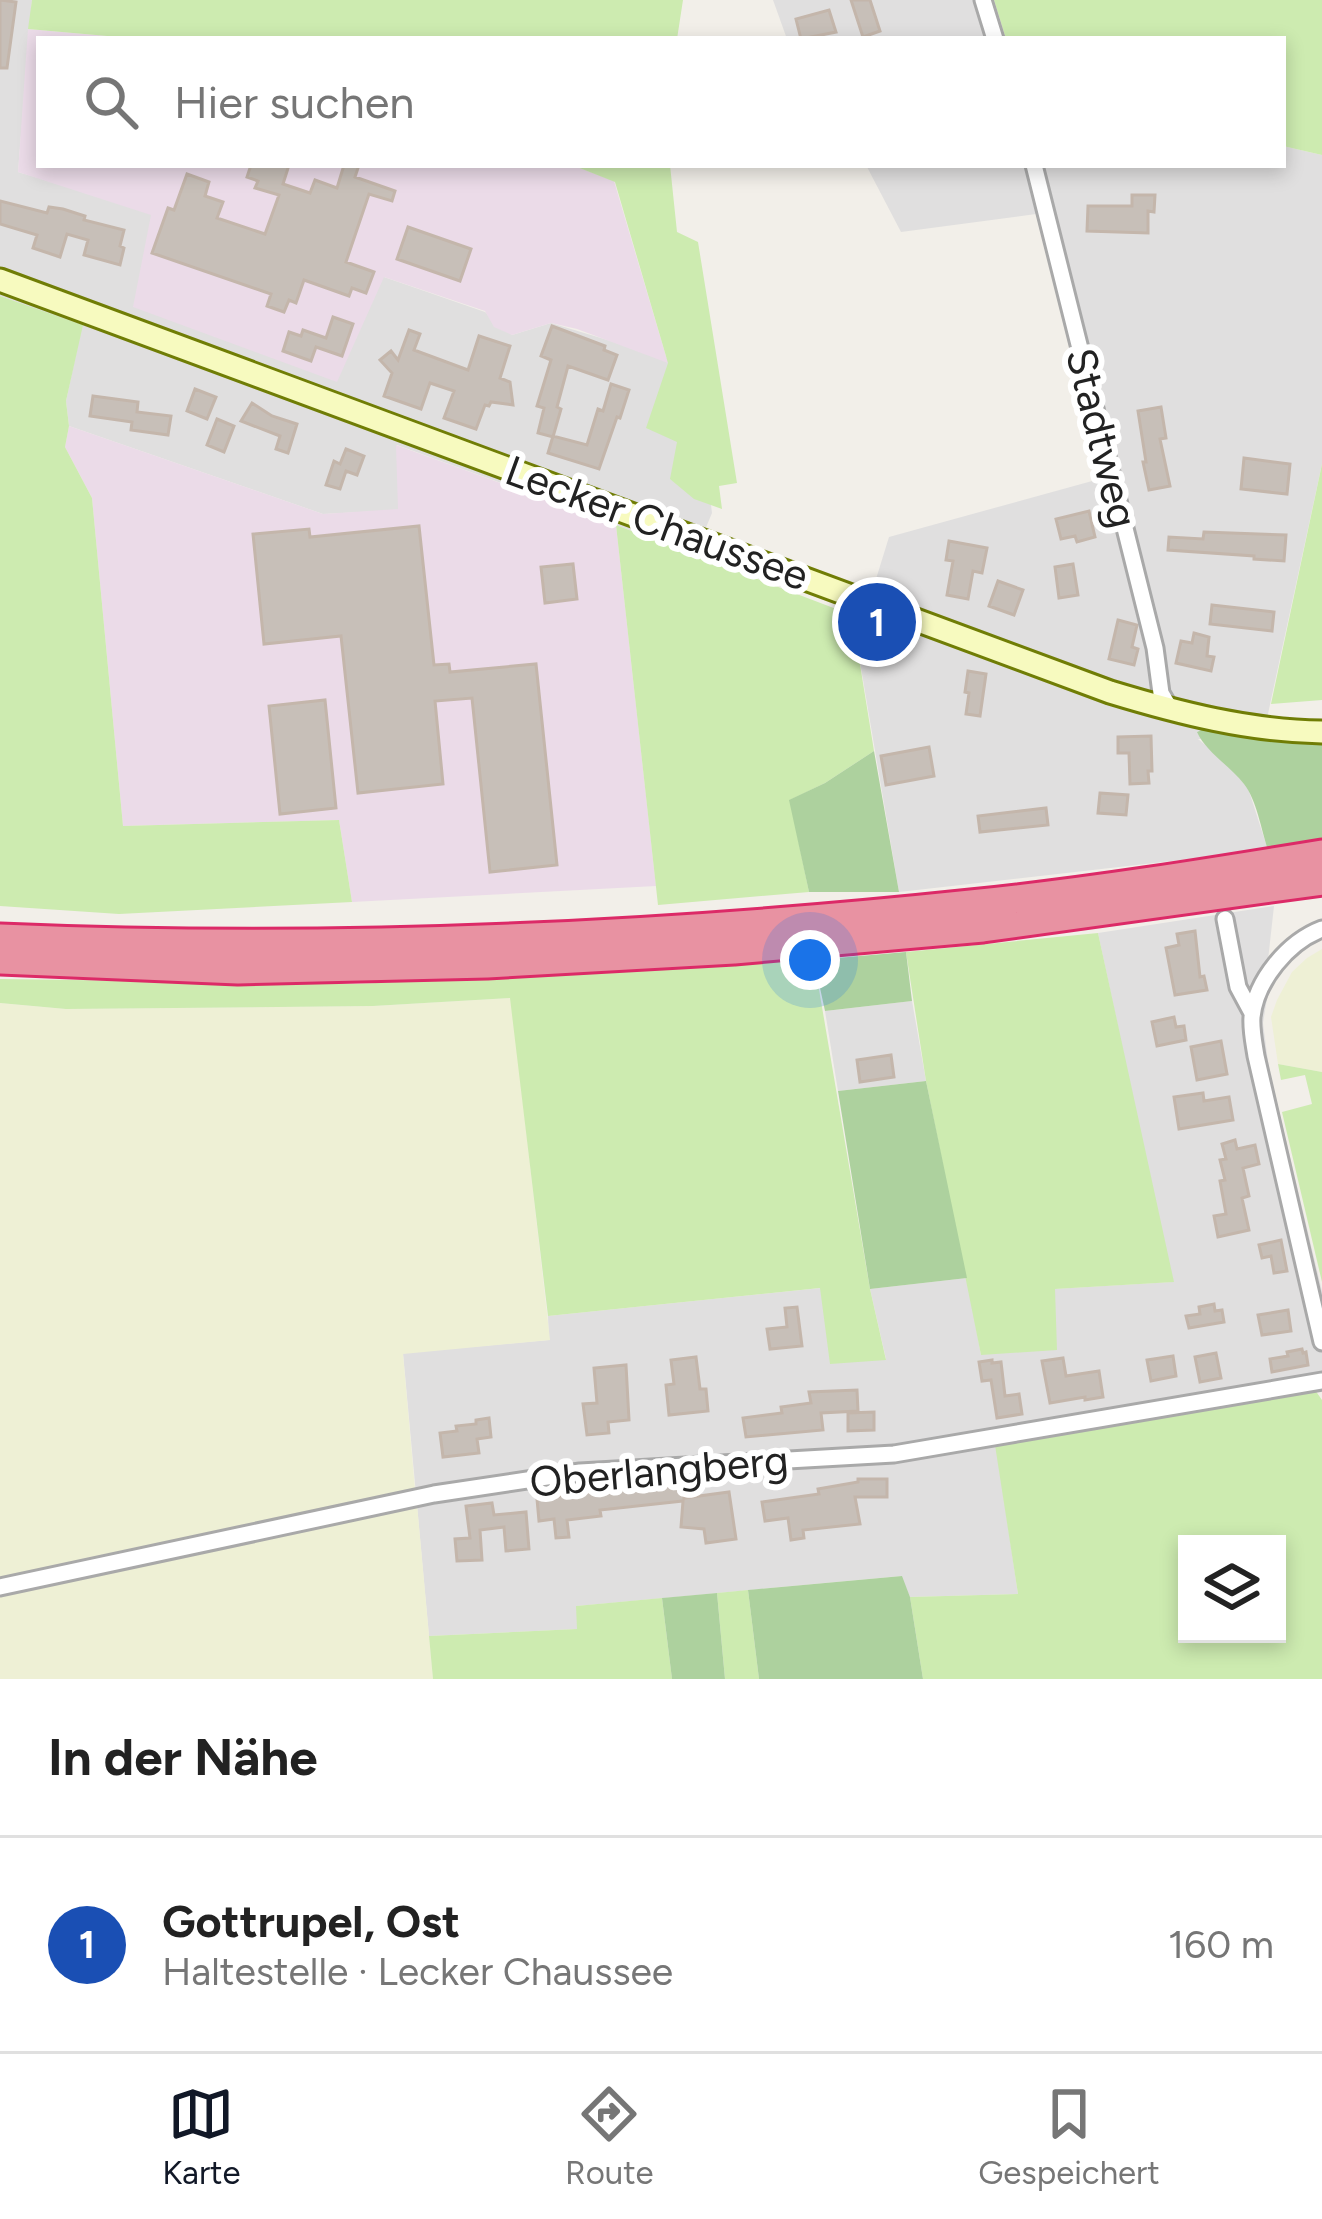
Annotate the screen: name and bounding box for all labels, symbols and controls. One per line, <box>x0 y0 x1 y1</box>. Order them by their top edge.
search box <box>36 36 1286 168</box>
icon: search <box>78 69 144 135</box>
text: Hier suchen <box>174 75 414 129</box>
street label: Stadtweg <box>1055 343 1149 533</box>
street label: Lecker Chaussee <box>499 445 815 601</box>
pin: 1 <box>838 577 916 667</box>
your location <box>780 930 840 990</box>
street label: Oberlangberg <box>528 1434 790 1508</box>
map controls <box>1178 1535 1286 1643</box>
button: layers <box>1178 1535 1286 1643</box>
text: In der Nähe <box>48 1727 318 1788</box>
text: Gottrupel, Ost <box>162 1894 460 1948</box>
text: 1 <box>79 1921 95 1968</box>
text: 160 m <box>1168 1921 1274 1968</box>
text: Haltestelle · Lecker Chaussee <box>162 1948 673 1995</box>
tab: Karte <box>162 2081 241 2192</box>
tab: Route <box>565 2081 654 2192</box>
tab: Gespeichert <box>978 2081 1160 2192</box>

